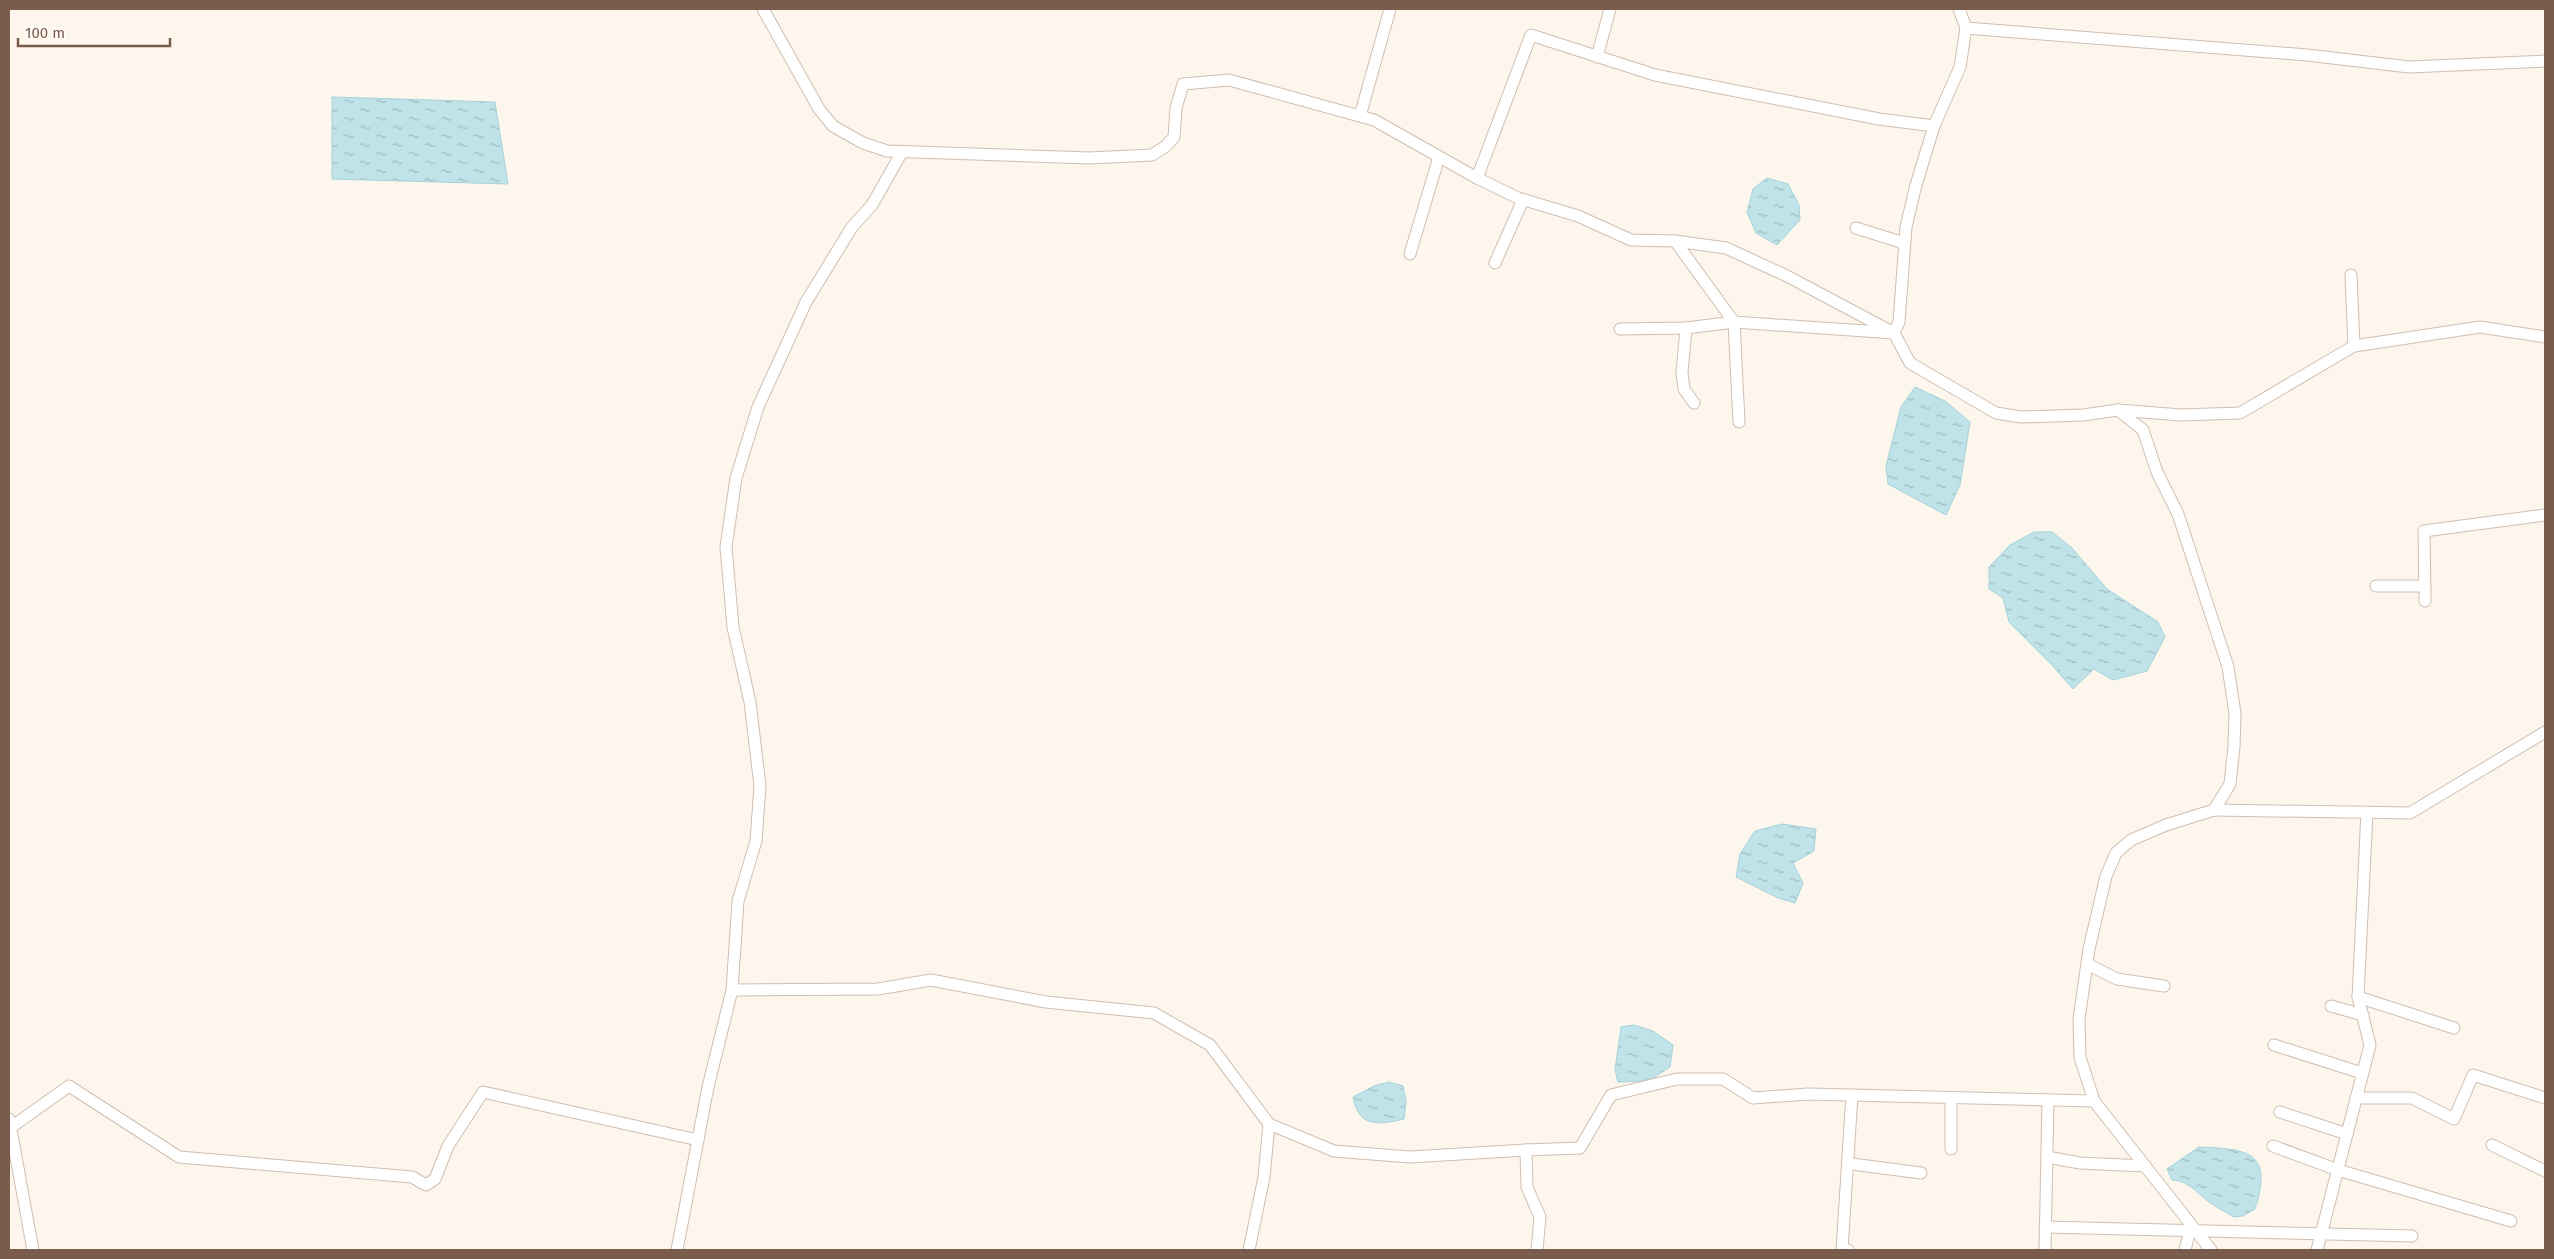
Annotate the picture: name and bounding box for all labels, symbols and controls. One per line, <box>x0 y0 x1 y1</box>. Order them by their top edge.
scale bar <box>18 15 170 47</box>
text: 100 m <box>25 24 65 42</box>

